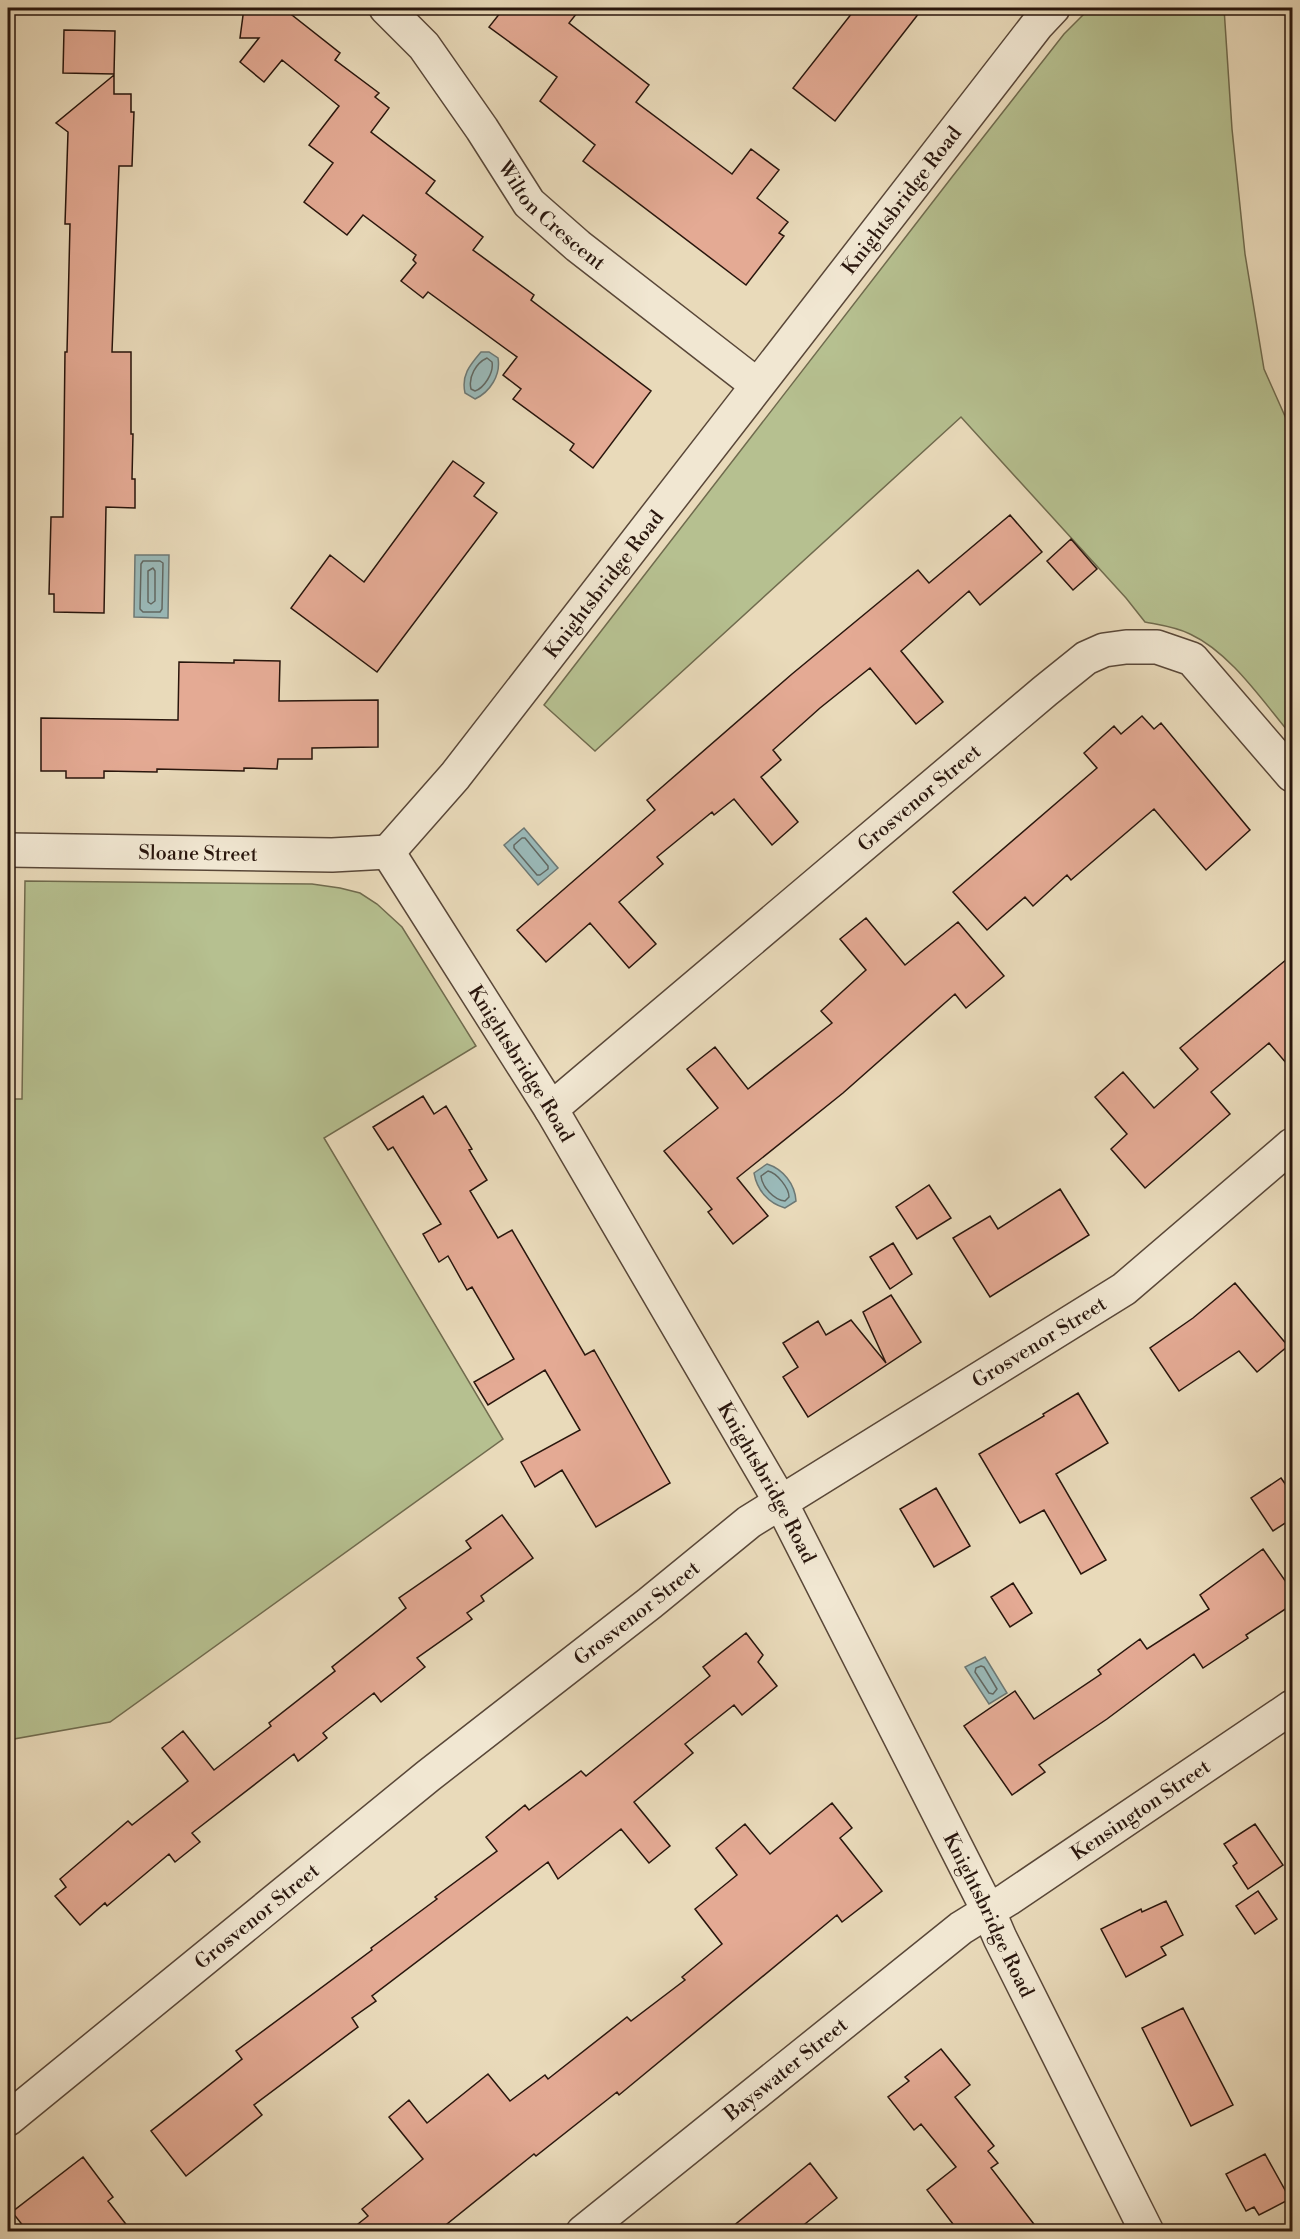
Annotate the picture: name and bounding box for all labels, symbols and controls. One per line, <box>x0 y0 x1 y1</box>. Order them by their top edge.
street label: Knightsbridge Road <box>837 121 968 280</box>
street label: Wilton Crescent <box>491 156 610 276</box>
street label: Knightsbridge Road <box>540 506 670 664</box>
street label: Grosvenor Street <box>853 740 987 858</box>
street label: Sloane Street <box>138 841 258 868</box>
street label: Knightsbridge Road <box>462 981 579 1148</box>
street label: Grosvenor Street <box>968 1292 1112 1394</box>
street label: Knightsbridge Road <box>711 1398 821 1568</box>
street label: Grosvenor Street <box>569 1556 705 1672</box>
street label: Kensington Street <box>1067 1755 1216 1867</box>
street label: Knightsbridge Road <box>937 1829 1039 2003</box>
street label: Grosvenor Street <box>190 1859 325 1975</box>
street label: Bayswater Street <box>719 2013 853 2128</box>

